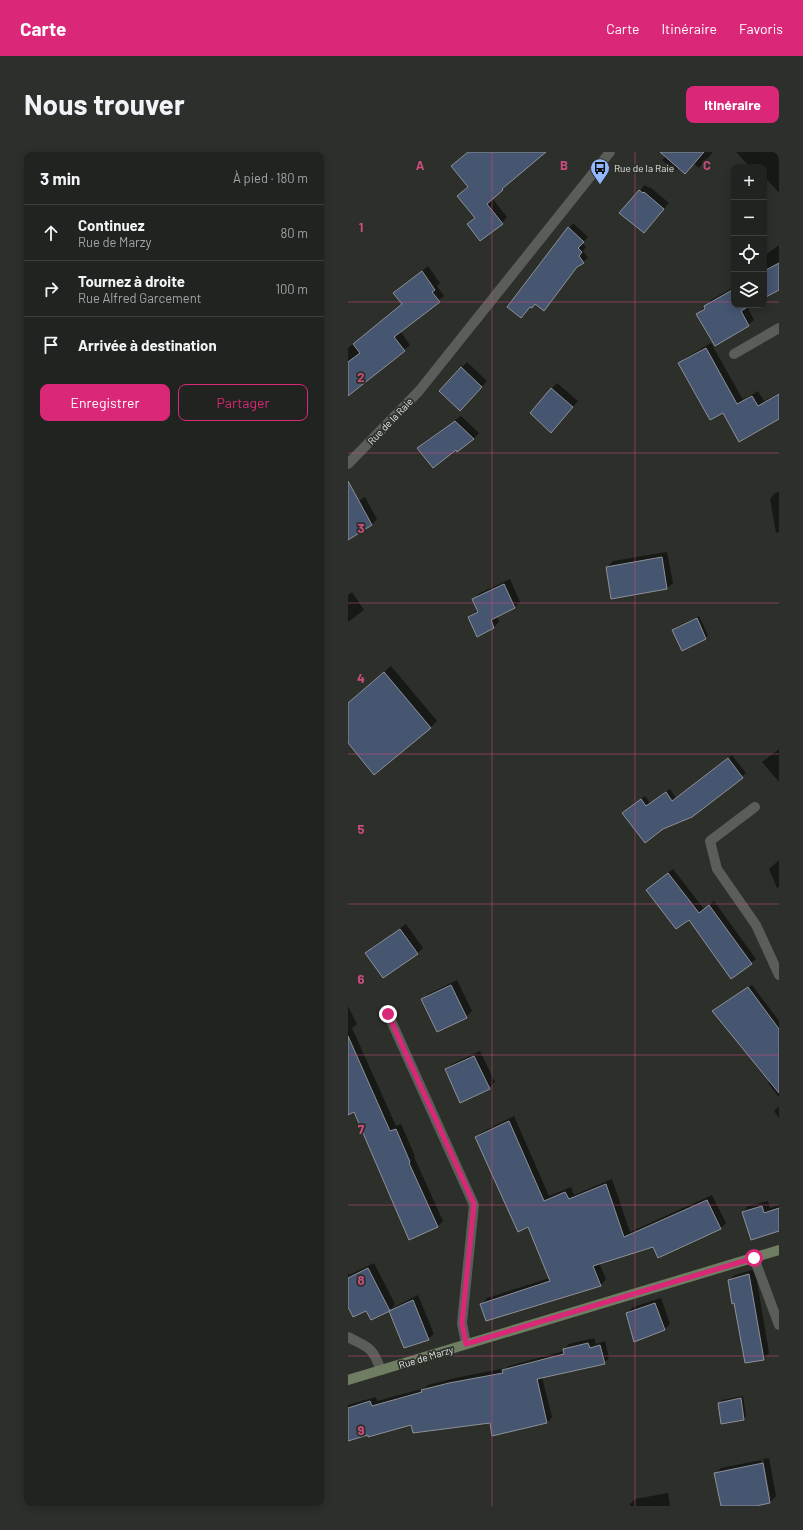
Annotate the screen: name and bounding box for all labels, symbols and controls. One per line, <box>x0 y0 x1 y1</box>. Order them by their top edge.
text: Carte <box>20 17 66 40</box>
text: Carte <box>606 20 639 37</box>
text: Itinéraire <box>661 20 717 37</box>
text: Favoris <box>739 20 783 37</box>
button: Itinéraire <box>686 86 779 123</box>
text: Nous trouver <box>24 87 185 121</box>
text: A <box>416 157 425 173</box>
text: B <box>560 157 568 173</box>
bus stop icon: Rue de la Raie <box>589 157 611 185</box>
text: C <box>703 157 711 173</box>
place label: Rue de la Raie <box>614 162 674 174</box>
map controls <box>731 164 767 308</box>
button: + <box>731 164 767 200</box>
text: 3 min <box>40 168 80 188</box>
text: À pied · 180 m <box>233 170 308 186</box>
button: − <box>731 200 767 236</box>
text: Continuez <box>78 216 145 234</box>
text: 1 <box>359 219 363 235</box>
icon: ahead <box>40 222 62 244</box>
text: 80 m <box>281 225 308 241</box>
text: Rue de Marzy <box>78 234 152 250</box>
button: locate <box>731 236 767 272</box>
text: Tournez à droite <box>78 272 185 290</box>
button: layers <box>731 272 767 308</box>
icon: right <box>40 278 62 300</box>
text: 100 m <box>275 281 308 297</box>
text: Rue Alfred Garcement <box>78 290 201 306</box>
icon: arrive <box>40 334 62 356</box>
text: Arrivée à destination <box>78 336 217 354</box>
text: 2 <box>357 369 365 385</box>
button: Enregistrer <box>40 384 170 421</box>
button: Partager <box>178 384 308 421</box>
street label: Rue de la Raie <box>365 395 415 447</box>
text: 3 <box>357 520 365 536</box>
text: 4 <box>357 670 365 686</box>
text: 5 <box>357 821 365 837</box>
text: 6 <box>358 971 365 987</box>
route end <box>379 1005 397 1023</box>
text: 7 <box>358 1121 365 1137</box>
route start <box>745 1249 763 1267</box>
text: 8 <box>357 1272 365 1288</box>
street label: Rue de Marzy <box>397 1343 455 1371</box>
text: 9 <box>358 1422 365 1438</box>

